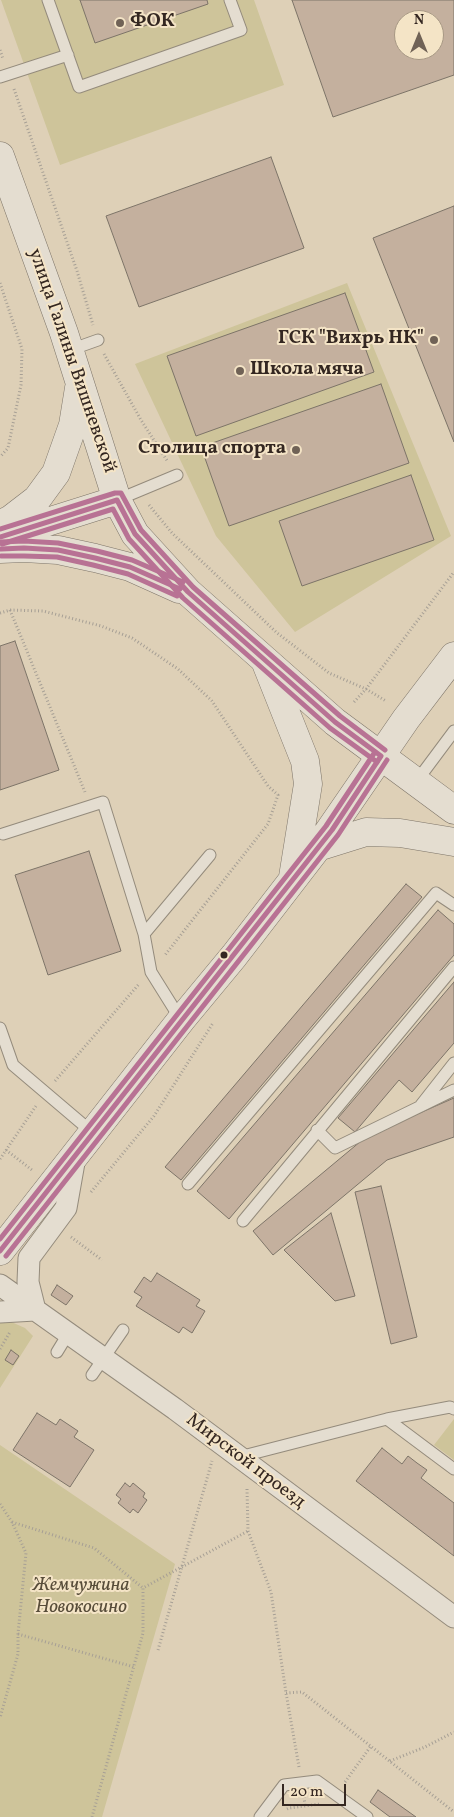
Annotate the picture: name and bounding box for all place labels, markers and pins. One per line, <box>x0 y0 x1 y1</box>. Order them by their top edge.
place label: ФОК <box>130 12 174 34</box>
marker: ФОК <box>114 17 126 29</box>
place label: ГСК "Вихрь НК" <box>278 329 424 351</box>
marker: ГСК "Вихрь НК" <box>428 334 440 346</box>
place label: Школа мяча <box>250 360 364 382</box>
marker: Школа мяча <box>234 365 246 377</box>
place label: Столица спорта <box>138 439 286 461</box>
marker: Столица спорта <box>290 444 302 456</box>
unlabelled marker <box>219 950 229 960</box>

